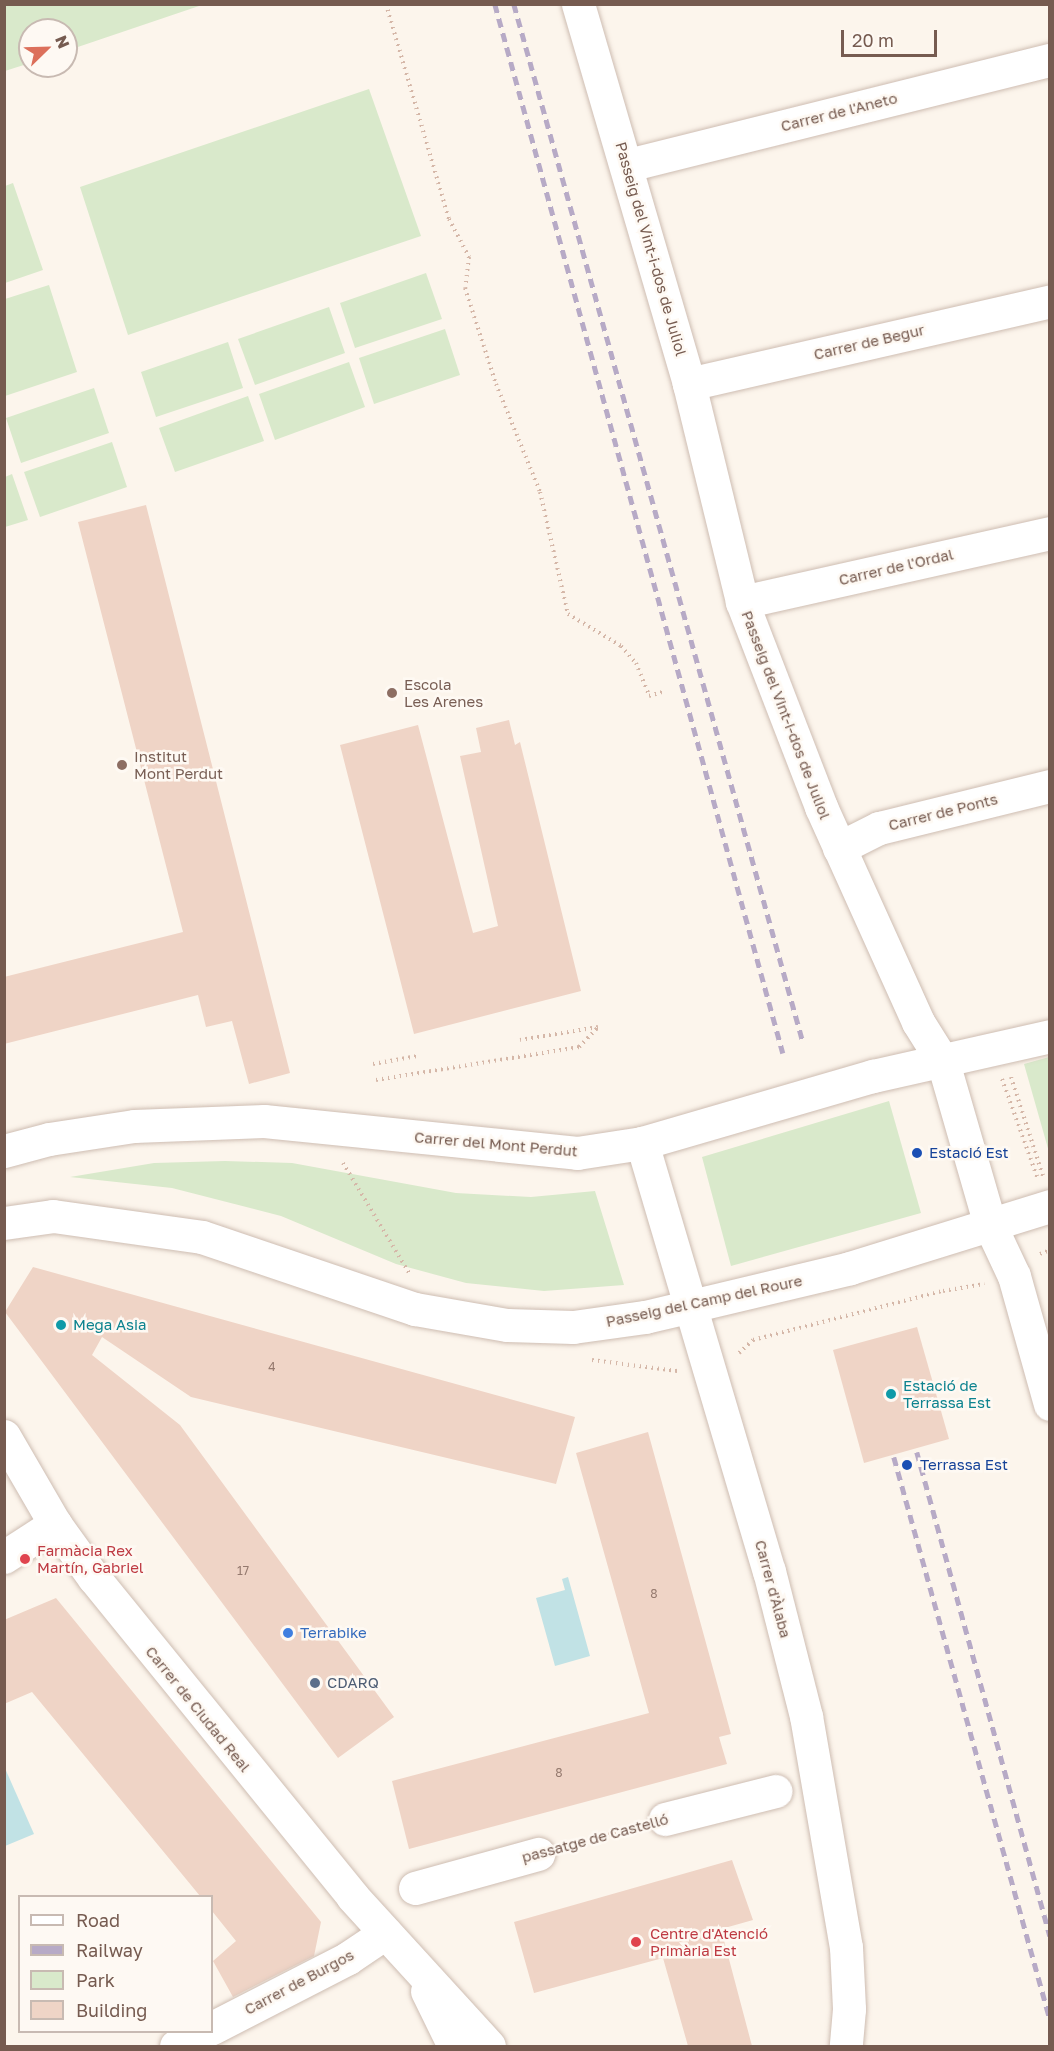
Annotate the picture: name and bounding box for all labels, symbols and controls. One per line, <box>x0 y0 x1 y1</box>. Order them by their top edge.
north arrow <box>18 18 78 78</box>
scale bar <box>844 18 940 56</box>
text: 20 m <box>852 29 894 51</box>
text: N <box>51 32 74 51</box>
street label: Carrer de l'Aneto <box>779 89 899 135</box>
street label: Passeig del Vint-i-dos de Juliol <box>612 140 690 358</box>
street label: Carrer de Begur <box>812 321 926 363</box>
street label: Carrer de l'Ordal <box>837 545 955 589</box>
street label: Passeig del Vint-i-dos de Juliol <box>738 608 834 822</box>
place label: Escola Les Arenes <box>404 675 483 710</box>
marker: Escola Les Arenes <box>385 686 399 700</box>
place label: Institut Mont Perdut <box>134 747 223 782</box>
marker: Institut Mont Perdut <box>115 758 129 772</box>
street label: Carrer de Ponts <box>887 790 999 834</box>
street label: Carrer del Mont Perdut <box>413 1128 579 1160</box>
place label: Estació Est <box>929 1144 1009 1162</box>
marker: Estació Est <box>910 1146 924 1160</box>
street label: Passeig del Camp del Roure <box>604 1271 804 1331</box>
place label: Mega Asia <box>73 1316 146 1334</box>
marker: Mega Asia <box>54 1318 68 1332</box>
house number: 4 <box>268 1360 276 1374</box>
place label: Estació de Terrassa Est <box>903 1376 991 1411</box>
marker: Estació de Terrassa Est <box>884 1387 898 1401</box>
marker: Terrassa Est <box>898 1456 916 1474</box>
place label: Terrassa Est <box>920 1456 1008 1474</box>
street label: Carrer d'Àlaba <box>751 1538 795 1640</box>
place label: Farmàcia Rex Martín, Gabriel <box>37 1541 144 1576</box>
marker: Farmàcia Rex Martín, Gabriel <box>18 1552 32 1566</box>
house number: 17 <box>237 1564 249 1578</box>
house number: 8 <box>650 1587 658 1601</box>
place label: Terrabike <box>300 1624 367 1642</box>
marker: Terrabike <box>281 1626 295 1640</box>
street label: Carrer de Ciudad Real <box>142 1643 254 1775</box>
place label: CDARQ <box>327 1674 379 1692</box>
marker: CDARQ <box>308 1676 322 1690</box>
house number: 8 <box>555 1766 563 1780</box>
street label: passatge de Castelló <box>520 1810 670 1866</box>
legend <box>18 1895 213 2033</box>
text: Road <box>76 1909 120 1931</box>
place label: Centre d'Atenció Primària Est <box>650 1924 768 1959</box>
marker: Centre d'Atenció Primària Est <box>627 1933 645 1951</box>
text: Railway <box>76 1939 143 1961</box>
street label: Carrer de Burgos <box>241 1946 357 2018</box>
text: Park <box>76 1969 115 1991</box>
text: Building <box>76 1999 147 2021</box>

